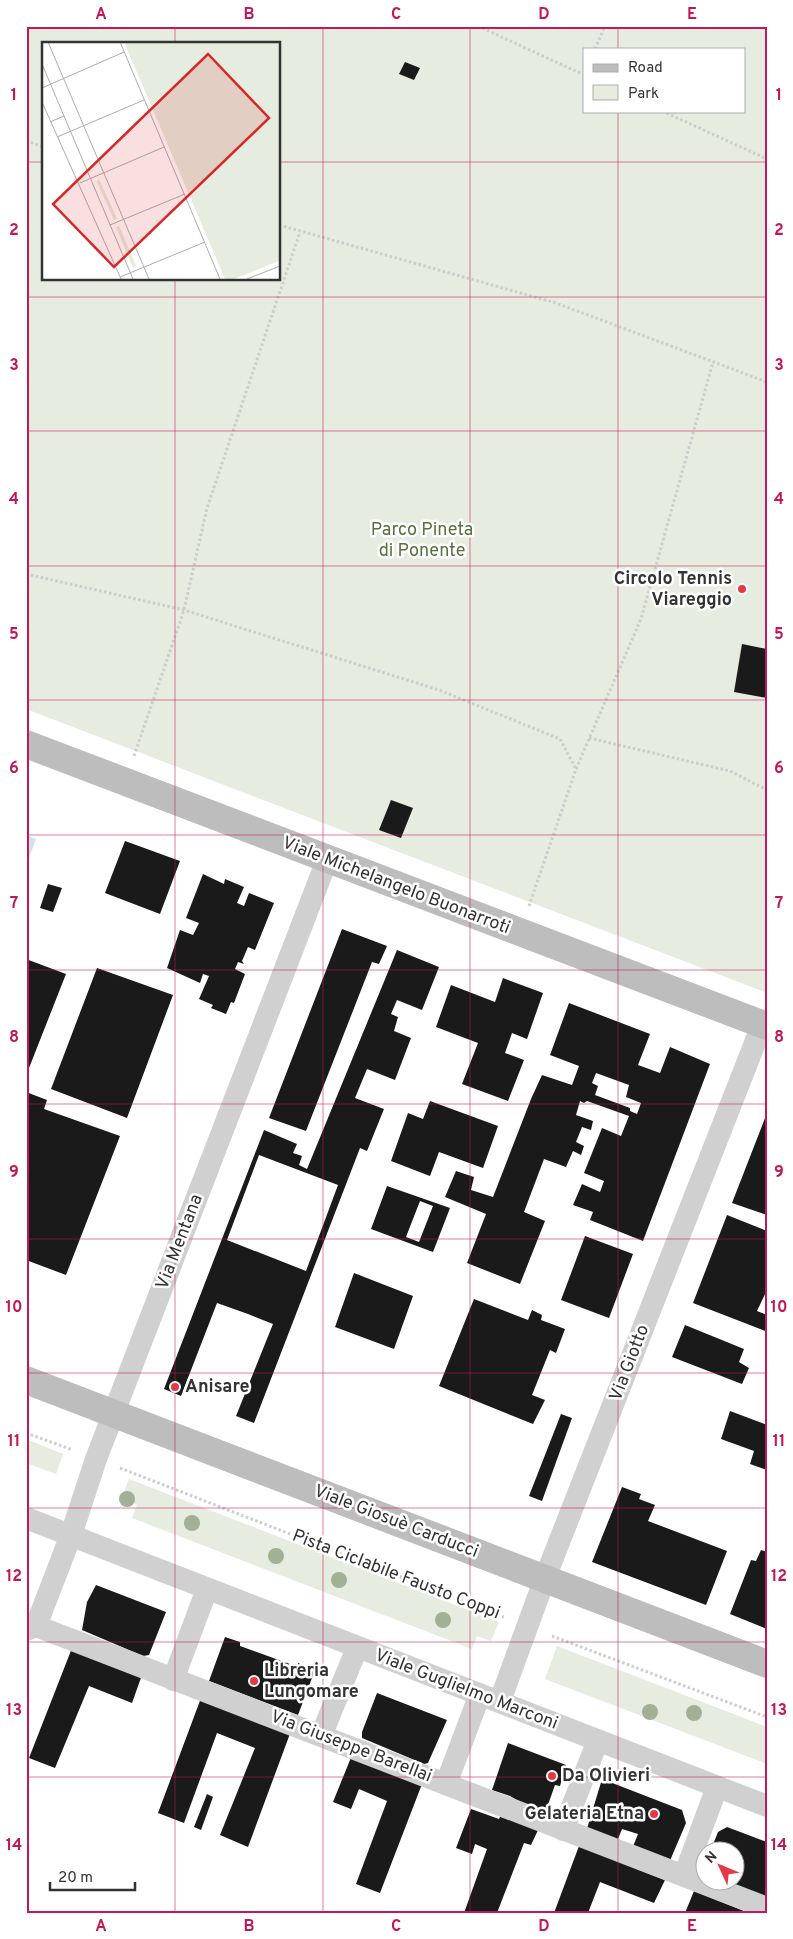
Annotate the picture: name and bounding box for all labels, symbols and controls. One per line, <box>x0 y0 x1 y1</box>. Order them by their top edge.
text: A <box>95 5 107 25</box>
text: B <box>243 5 255 25</box>
text: C <box>391 5 401 25</box>
text: D <box>538 5 550 25</box>
text: E <box>687 5 697 25</box>
inset map <box>42 42 280 280</box>
legend <box>583 48 746 112</box>
text: Road <box>628 59 663 78</box>
text: Park <box>628 85 659 104</box>
text: 1 <box>11 86 17 106</box>
text: 1 <box>776 86 782 106</box>
text: 2 <box>9 221 19 241</box>
text: 2 <box>774 221 784 241</box>
text: 3 <box>9 356 19 376</box>
text: 3 <box>774 356 784 376</box>
text: 4 <box>9 490 19 510</box>
text: 4 <box>774 490 784 510</box>
park label: Parco Pineta di Ponente <box>371 519 473 563</box>
place label: Circolo Tennis Viareggio <box>614 568 732 612</box>
marker: Circolo Tennis Viareggio <box>736 583 748 595</box>
text: 5 <box>9 625 19 645</box>
text: 5 <box>774 625 784 645</box>
text: 6 <box>9 759 19 779</box>
text: 6 <box>774 759 784 779</box>
street label: Viale Michelangelo Buonarroti <box>279 832 513 940</box>
text: 7 <box>10 894 18 914</box>
text: 7 <box>775 894 783 914</box>
text: 8 <box>9 1028 19 1048</box>
text: 8 <box>774 1028 784 1048</box>
text: 9 <box>9 1163 19 1183</box>
text: 9 <box>774 1163 784 1183</box>
street label: Via Mentana <box>151 1191 209 1293</box>
text: 10 <box>6 1298 22 1318</box>
text: 10 <box>771 1298 787 1318</box>
street label: Via Giotto <box>605 1322 655 1404</box>
place label: Anisare <box>185 1376 250 1399</box>
marker: Anisare <box>169 1381 181 1393</box>
text: 11 <box>8 1432 20 1452</box>
text: 11 <box>773 1432 785 1452</box>
street label: Viale Giosuè Carducci <box>310 1480 482 1564</box>
street label: Pista Ciclabile Fausto Coppi <box>289 1525 503 1625</box>
text: 12 <box>6 1567 22 1587</box>
text: 12 <box>771 1567 787 1587</box>
street label: Viale Guglielmo Marconi <box>371 1644 561 1736</box>
place label: Libreria Lungomare <box>264 1660 359 1704</box>
marker: Libreria Lungomare <box>248 1675 260 1687</box>
text: 13 <box>6 1701 22 1721</box>
text: 13 <box>771 1701 787 1721</box>
street label: Via Giuseppe Barellai <box>267 1706 435 1788</box>
place label: Da Olivieri <box>562 1765 650 1788</box>
marker: Da Olivieri <box>546 1770 558 1782</box>
place label: Gelateria Etna <box>525 1803 644 1826</box>
marker: Gelateria Etna <box>648 1808 660 1820</box>
text: 14 <box>6 1836 22 1856</box>
text: 14 <box>771 1836 787 1856</box>
north arrow <box>696 1842 746 1892</box>
text: N <box>702 1848 721 1868</box>
scale bar <box>50 1859 135 1891</box>
text: 20 m <box>58 1869 93 1888</box>
text: A <box>95 1917 107 1937</box>
text: B <box>243 1917 255 1937</box>
text: C <box>391 1917 401 1937</box>
text: D <box>538 1917 550 1937</box>
text: E <box>687 1917 697 1937</box>

